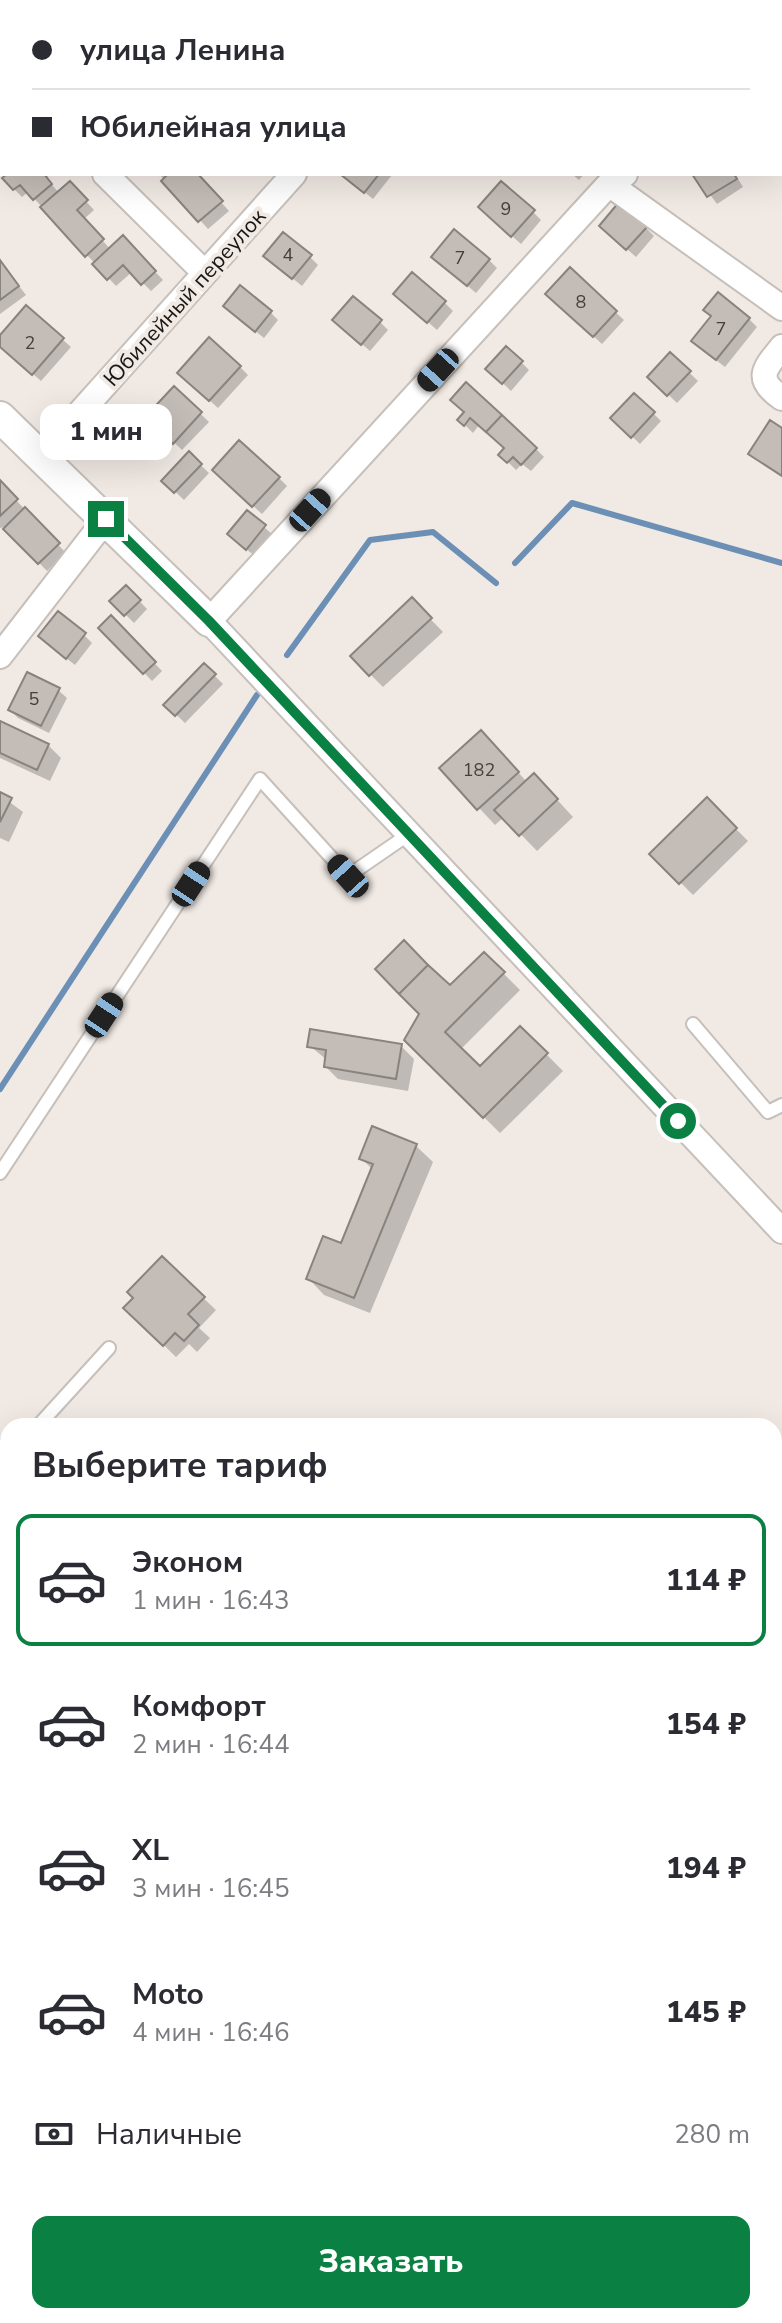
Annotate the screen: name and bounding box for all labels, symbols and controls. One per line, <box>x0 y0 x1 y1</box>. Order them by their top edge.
text: улица Ленина <box>80 30 286 71</box>
text: Юбилейная улица <box>80 107 347 148</box>
house number: 9 <box>501 197 511 221</box>
street label: Юбилейный переулок <box>97 202 273 393</box>
house number: 4 <box>283 243 294 267</box>
house number: 7 <box>455 246 465 270</box>
house number: 8 <box>576 290 586 314</box>
house number: 7 <box>716 317 726 341</box>
house number: 2 <box>25 331 35 355</box>
car <box>413 344 463 396</box>
callout: 1 мин <box>40 403 172 459</box>
text: 1 мин <box>69 414 143 449</box>
car <box>285 484 335 536</box>
route end <box>88 501 124 537</box>
house number: 5 <box>29 687 39 711</box>
house number: 182 <box>463 758 495 782</box>
car <box>323 850 373 902</box>
car <box>168 857 214 911</box>
car <box>81 988 127 1042</box>
route start <box>660 1103 696 1139</box>
text: Выберите тариф <box>32 1441 328 1490</box>
text: Эконом <box>132 1542 243 1583</box>
icon: car <box>36 1544 108 1616</box>
text: 114 ₽ <box>666 1560 746 1601</box>
text: 1 мин · 16:43 <box>132 1583 289 1618</box>
text: Комфорт <box>132 1686 266 1727</box>
icon: car <box>36 1688 108 1760</box>
text: 154 ₽ <box>666 1704 746 1745</box>
text: 2 мин · 16:44 <box>132 1727 289 1762</box>
text: XL <box>132 1830 169 1871</box>
icon: car <box>36 1832 108 1904</box>
text: 194 ₽ <box>666 1848 746 1889</box>
text: 3 мин · 16:45 <box>132 1871 289 1906</box>
text: Moto <box>132 1974 204 2015</box>
icon: car <box>36 1976 108 2048</box>
text: 145 ₽ <box>666 1992 746 2033</box>
text: 4 мин · 16:46 <box>132 2015 289 2050</box>
icon: cash <box>32 2112 76 2156</box>
text: Наличные <box>96 2114 242 2155</box>
text: 280 m <box>674 2117 750 2152</box>
button: Заказать <box>32 2216 750 2308</box>

